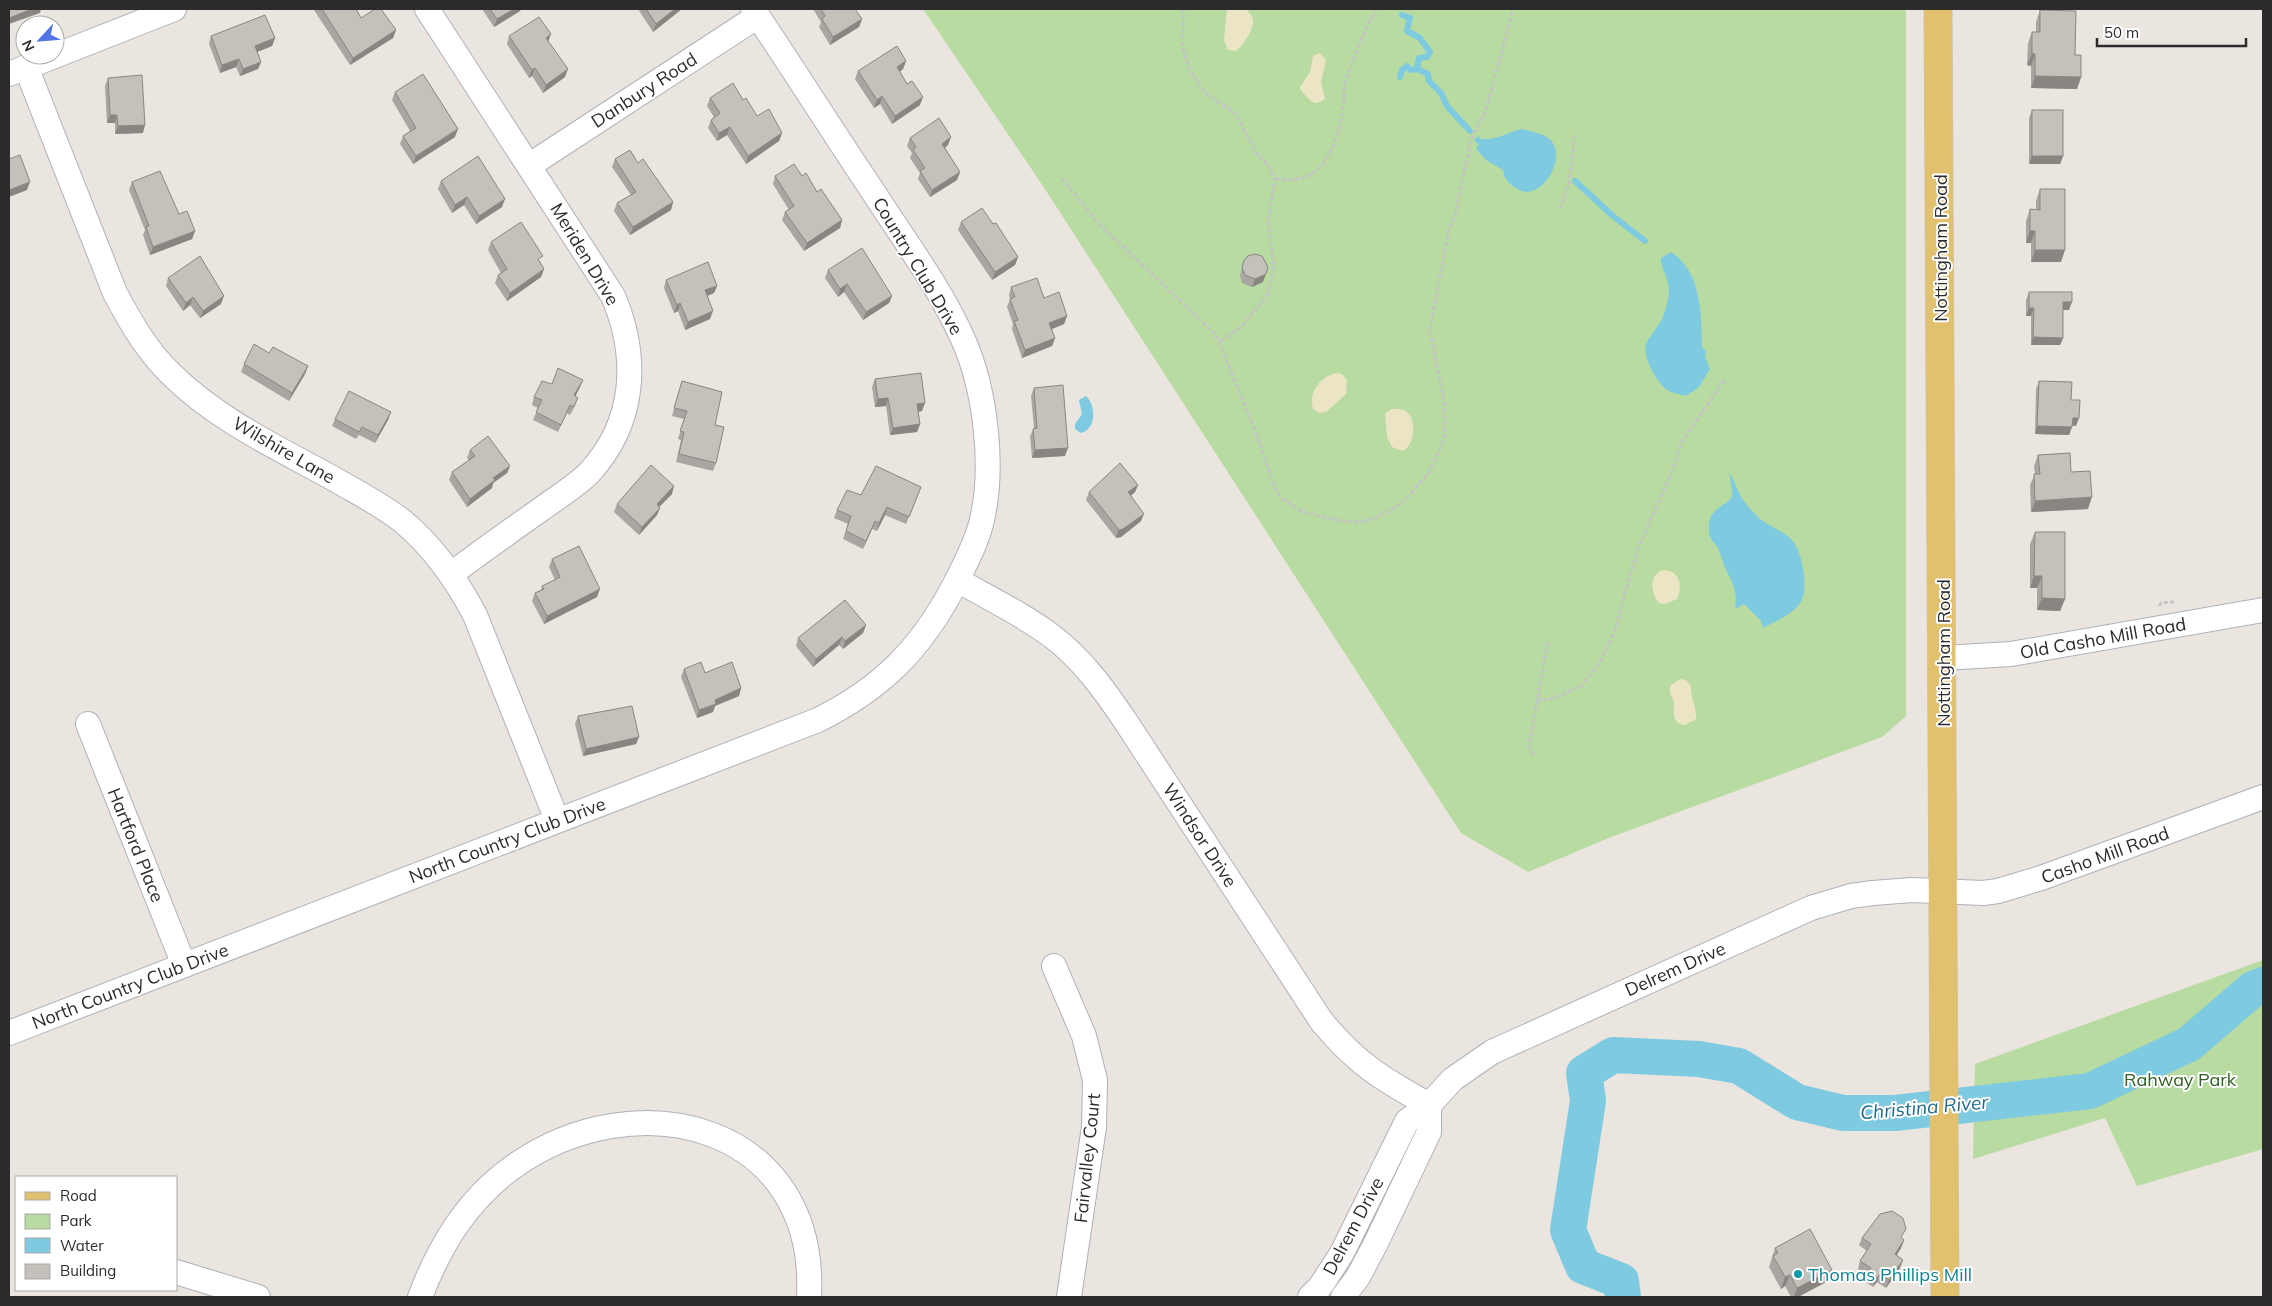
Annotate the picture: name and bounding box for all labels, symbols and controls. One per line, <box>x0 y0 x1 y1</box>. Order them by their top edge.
north arrow <box>15 15 65 65</box>
scale bar <box>2097 15 2246 47</box>
text: 50 m <box>2104 23 2139 42</box>
text: N <box>18 37 39 54</box>
street label: Danbury Road <box>587 47 701 133</box>
street label: Nottingham Road <box>1929 174 1952 322</box>
street label: Country Club Drive <box>868 193 968 339</box>
street label: Meriden Drive <box>545 199 625 309</box>
street label: Wilshire Lane <box>229 411 339 489</box>
street label: Nottingham Road <box>1932 579 1955 727</box>
street label: Old Casho Mill Road <box>2018 612 2188 664</box>
street label: Windsor Drive <box>1158 779 1242 891</box>
street label: Hartford Place <box>103 784 169 906</box>
street label: North Country Club Drive <box>405 792 609 888</box>
street label: Casho Mill Road <box>2038 821 2172 889</box>
street label: Delrem Drive <box>1621 937 1729 1001</box>
street label: North Country Club Drive <box>28 938 232 1034</box>
park label: Rahway Park <box>2124 1068 2237 1091</box>
water label: Christina River <box>1859 1089 1990 1125</box>
street label: Fairvalley Court <box>1069 1092 1105 1224</box>
street label: Delrem Drive <box>1318 1173 1388 1279</box>
legend <box>15 1176 178 1291</box>
text: Road <box>60 1186 97 1205</box>
text: Park <box>60 1211 92 1230</box>
text: Water <box>60 1236 104 1255</box>
text: Building <box>60 1261 116 1280</box>
place label: Thomas Phillips Mill <box>1808 1263 1972 1286</box>
marker: Thomas Phillips Mill <box>1792 1268 1804 1280</box>

